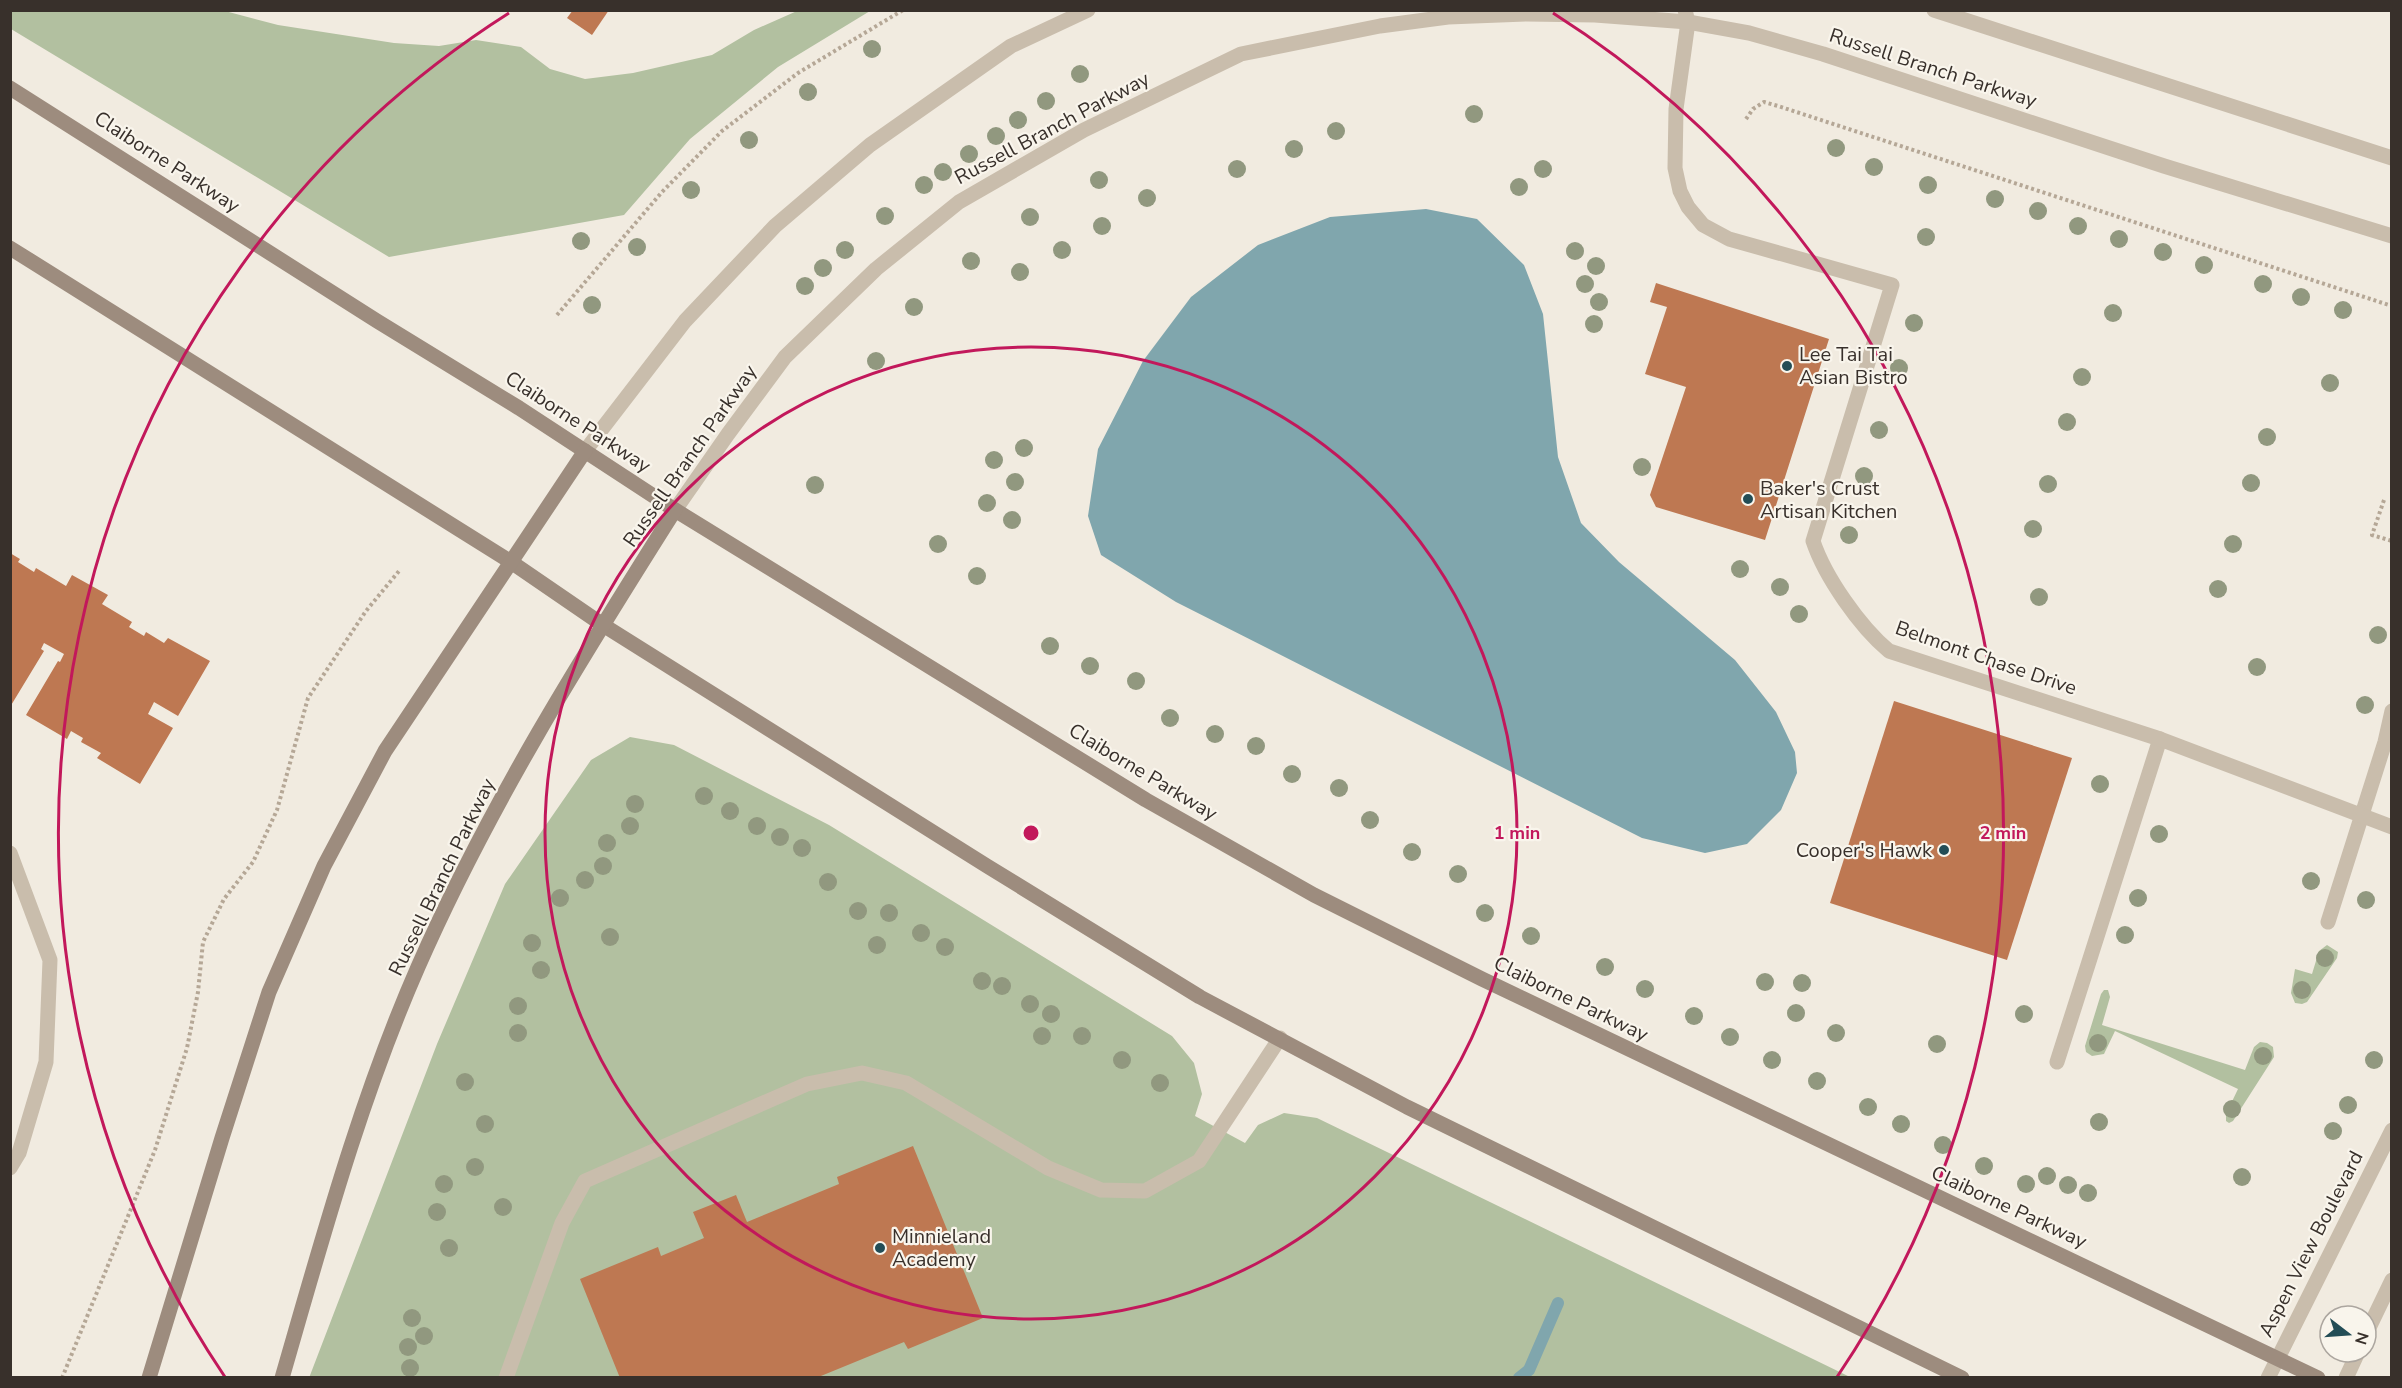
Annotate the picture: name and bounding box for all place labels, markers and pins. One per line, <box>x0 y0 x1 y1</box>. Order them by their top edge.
place label: Lee Tai Tai Asian Bistro <box>1799 341 1908 391</box>
marker: Lee Tai Tai Asian Bistro <box>1780 359 1794 373</box>
place label: Baker's Crust Artisan Kitchen <box>1760 475 1897 525</box>
marker: Baker's Crust Artisan Kitchen <box>1741 492 1755 506</box>
centre of rings <box>1021 823 1041 843</box>
place label: Cooper's Hawk <box>1796 837 1933 864</box>
marker: Cooper's Hawk <box>1937 843 1951 857</box>
place label: Minnieland Academy <box>892 1223 991 1273</box>
marker: Minnieland Academy <box>873 1241 887 1255</box>

